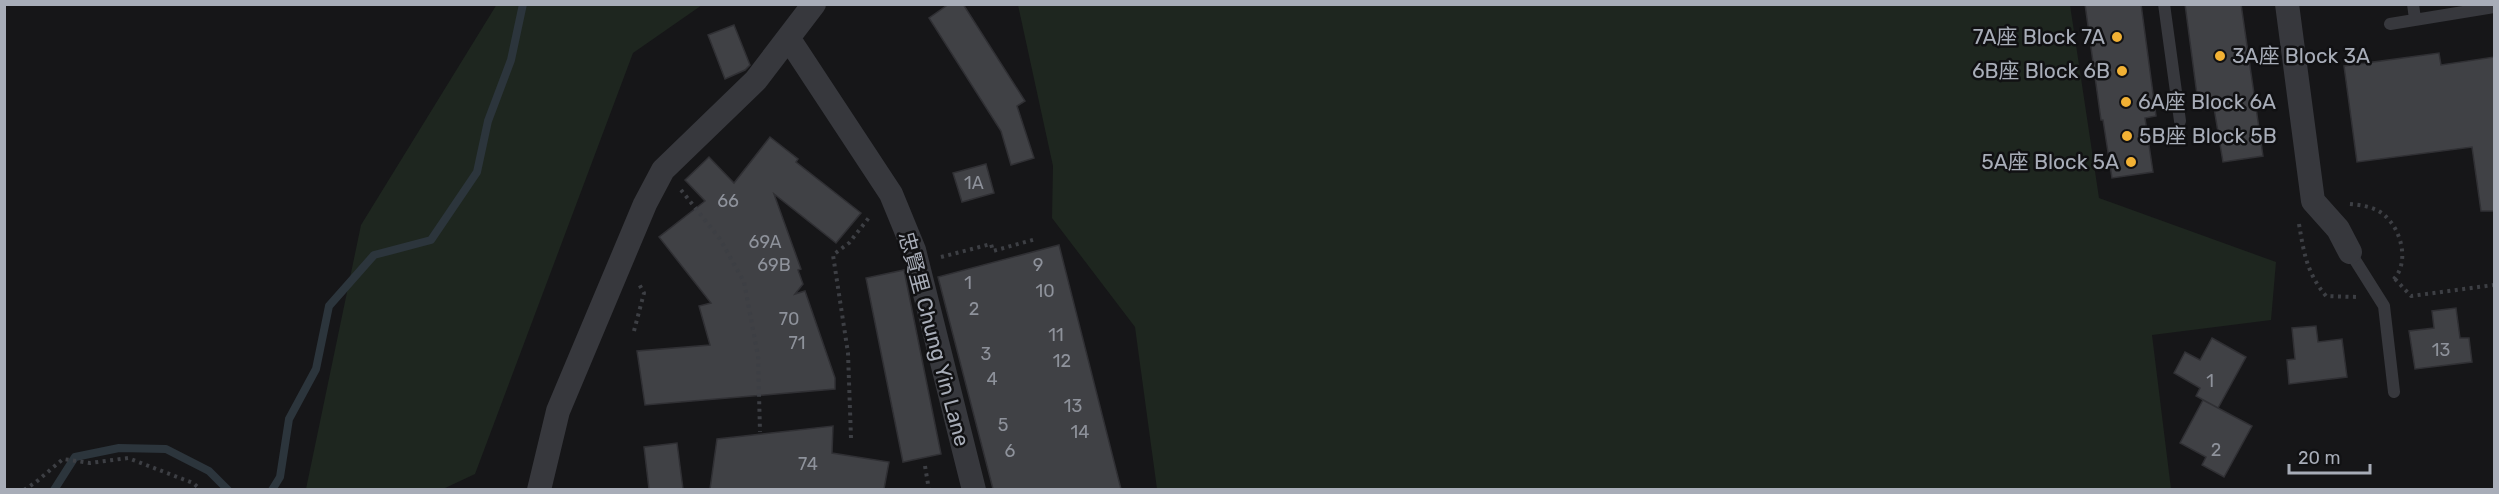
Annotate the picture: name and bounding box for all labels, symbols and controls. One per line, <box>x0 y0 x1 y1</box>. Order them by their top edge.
place label: 7A座 Block 7A <box>1973 24 2105 49</box>
marker: 7A座 Block 7A <box>2110 30 2124 44</box>
place label: 3A座 Block 3A <box>2232 43 2370 68</box>
marker: 3A座 Block 3A <box>2213 49 2227 63</box>
place label: 6B座 Block 6B <box>1972 58 2110 83</box>
marker: 6B座 Block 6B <box>2115 64 2129 78</box>
place label: 6A座 Block 6A <box>2138 89 2276 114</box>
marker: 6A座 Block 6A <box>2119 95 2133 109</box>
place label: 5B座 Block 5B <box>2139 123 2277 148</box>
marker: 5B座 Block 5B <box>2120 129 2134 143</box>
place label: 5A座 Block 5A <box>1981 149 2119 174</box>
marker: 5A座 Block 5A <box>2124 155 2138 169</box>
house number: 1A <box>964 172 984 194</box>
house number: 66 <box>717 190 739 212</box>
street label: 忠賢里 Chung Yin Lane <box>894 229 975 449</box>
house number: 69A <box>749 231 781 253</box>
house number: 69B <box>757 254 791 276</box>
house number: 9 <box>1033 254 1043 276</box>
house number: 1 <box>964 272 972 294</box>
house number: 10 <box>1035 280 1055 302</box>
house number: 2 <box>969 298 979 320</box>
house number: 70 <box>779 308 799 330</box>
house number: 11 <box>1048 324 1064 346</box>
house number: 71 <box>789 332 805 354</box>
house number: 13 <box>2432 339 2450 361</box>
house number: 3 <box>981 343 991 365</box>
house number: 12 <box>1053 350 1071 372</box>
house number: 4 <box>986 368 998 390</box>
house number: 1 <box>2206 370 2214 392</box>
house number: 13 <box>1064 395 1082 417</box>
house number: 5 <box>998 414 1008 436</box>
house number: 14 <box>1071 421 1089 443</box>
scale bar <box>2289 437 2370 475</box>
house number: 2 <box>2211 439 2221 461</box>
house number: 6 <box>1005 440 1016 462</box>
text: 20 m <box>2298 447 2340 469</box>
house number: 74 <box>798 453 818 475</box>

